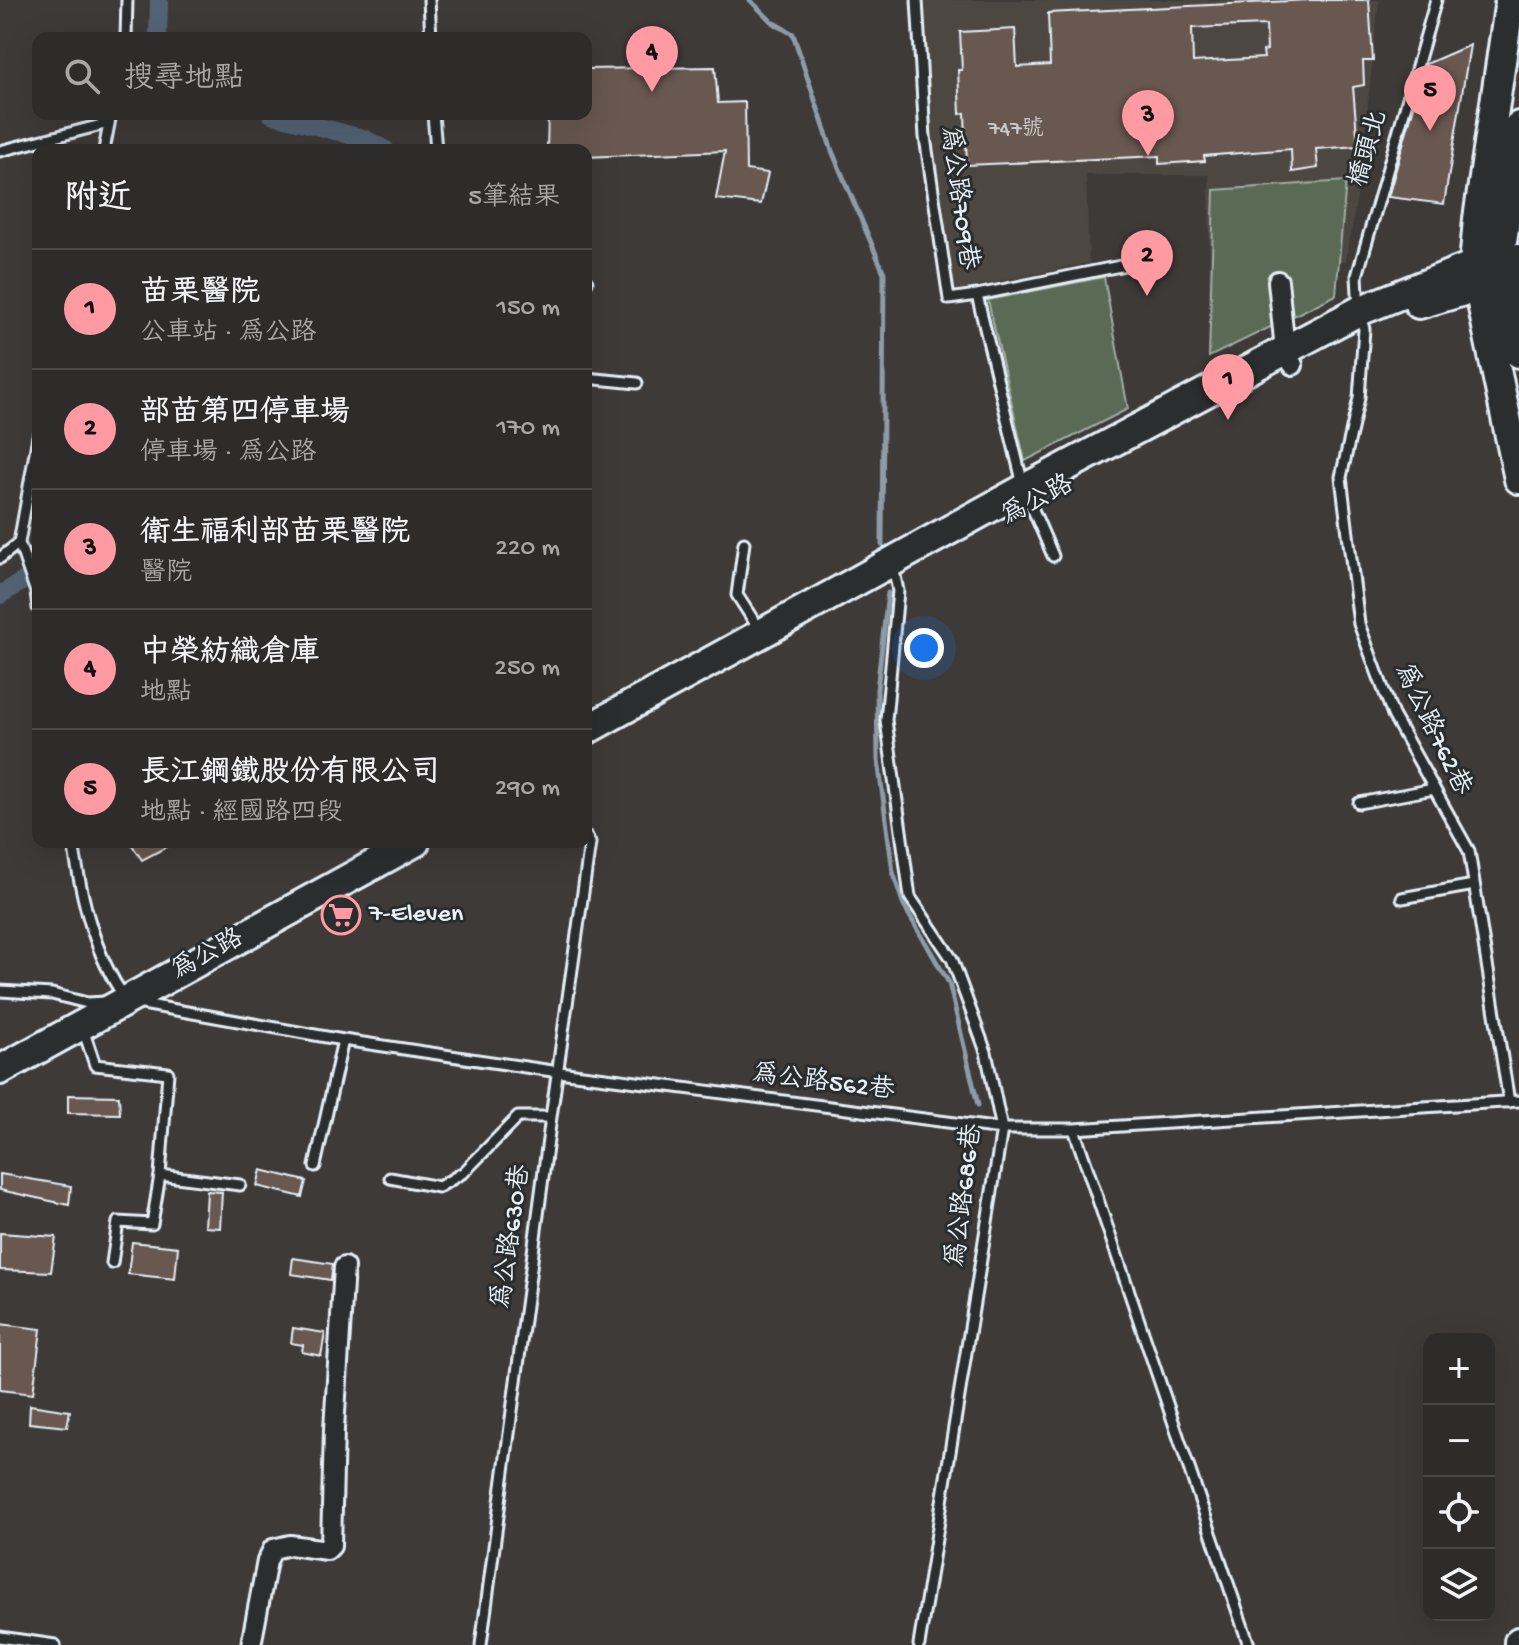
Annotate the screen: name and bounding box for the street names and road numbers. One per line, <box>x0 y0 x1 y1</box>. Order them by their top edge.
street label: 橋頭北 <box>1343 107 1396 191</box>
street label: 為公路709巷 <box>932 124 984 272</box>
street label: 為公路 <box>995 468 1080 534</box>
street label: 為公路762巷 <box>1386 658 1478 801</box>
street label: 為公路 <box>165 922 250 988</box>
street label: 為公路562巷 <box>750 1058 896 1108</box>
street label: 為公路686巷 <box>940 1122 990 1270</box>
street label: 為公路630巷 <box>486 1163 538 1311</box>

